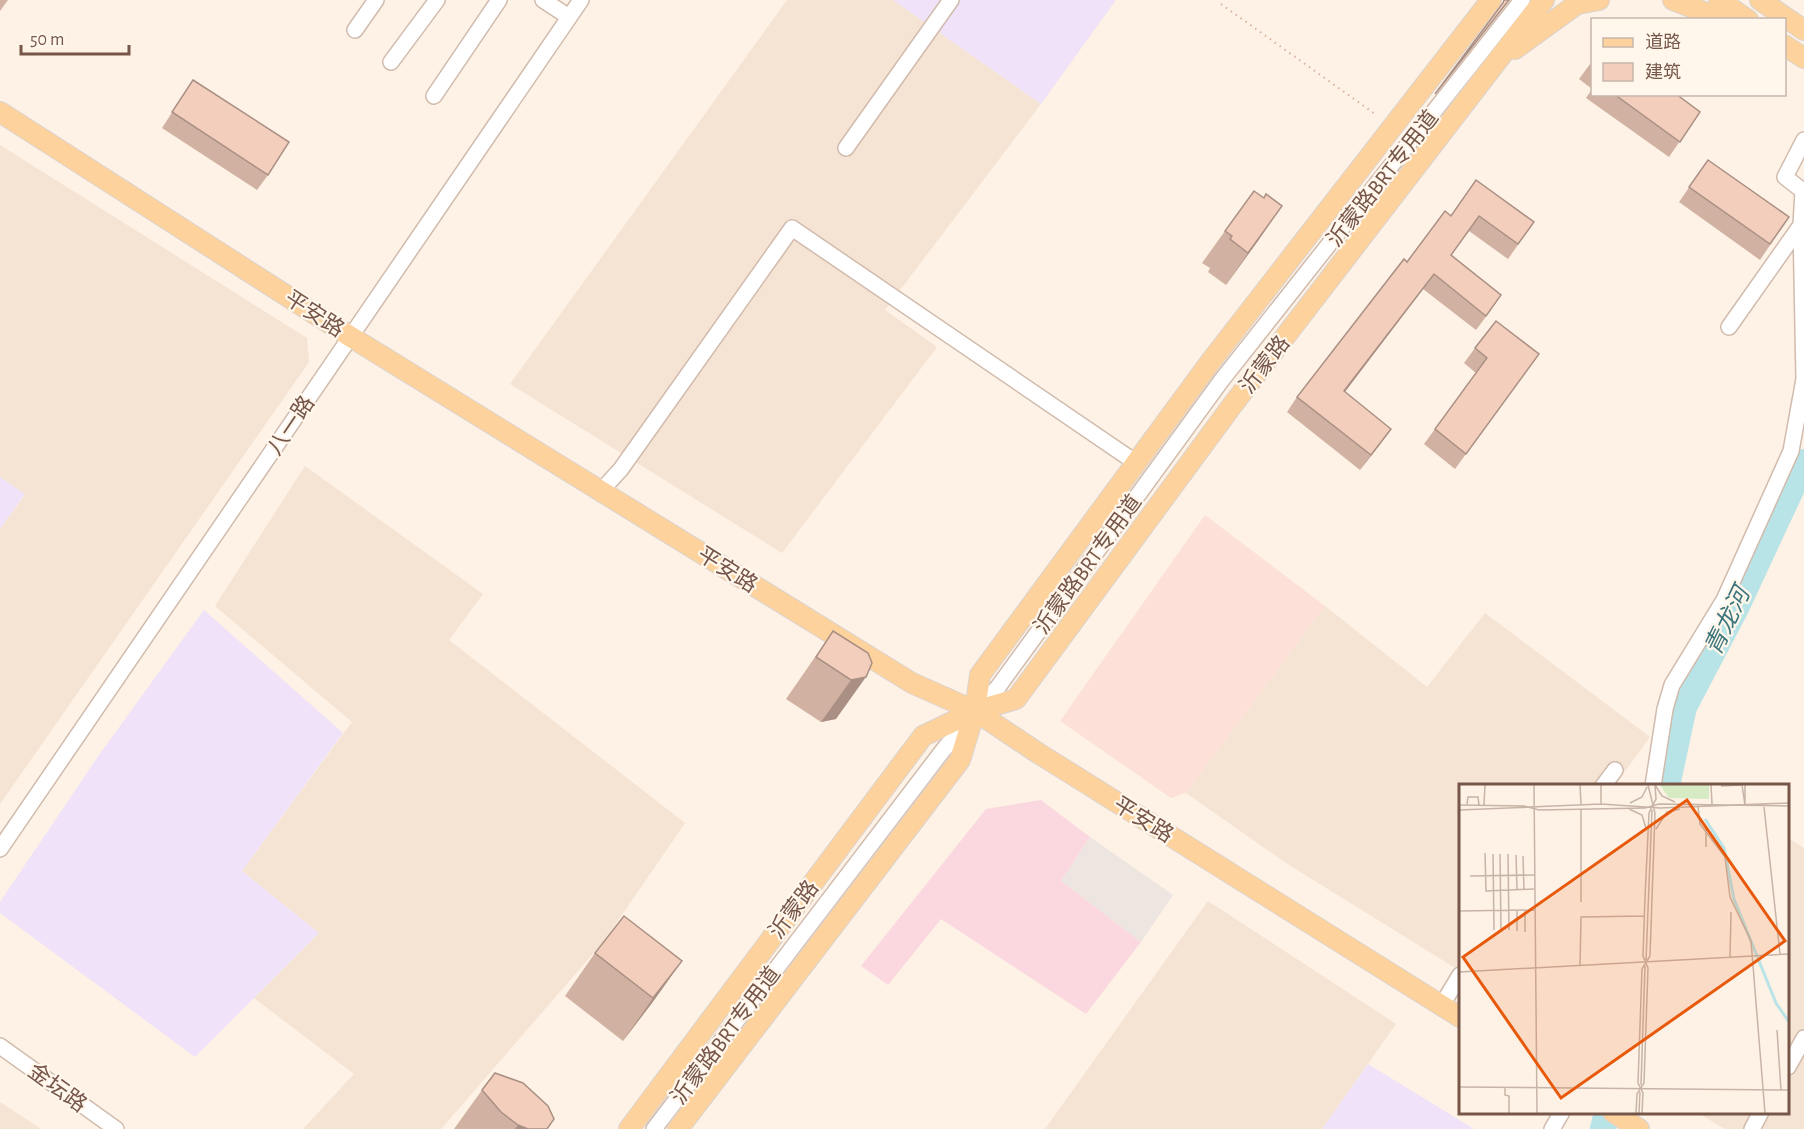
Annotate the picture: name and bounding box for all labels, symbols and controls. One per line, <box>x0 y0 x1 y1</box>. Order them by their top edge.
scale bar <box>21 18 129 56</box>
legend <box>1591 18 1786 96</box>
text: 50 m <box>30 31 64 49</box>
text: 道路 <box>1645 32 1681 52</box>
text: 建筑 <box>1645 62 1681 82</box>
street label: 沂蒙路BRT专用道 <box>1322 106 1443 251</box>
street label: 平安路 <box>281 286 349 341</box>
street label: 沂蒙路 <box>1235 331 1294 397</box>
street label: 八一路 <box>262 391 318 459</box>
street label: 沂蒙路BRT专用道 <box>1029 490 1145 638</box>
street label: 平安路 <box>694 542 762 597</box>
water label: 青龙河 <box>1700 579 1756 659</box>
inset map <box>1459 784 1789 1114</box>
street label: 平安路 <box>1110 792 1178 847</box>
street label: 沂蒙路 <box>764 876 822 943</box>
street label: 沂蒙路BRT专用道 <box>666 962 785 1109</box>
street label: 金坛路 <box>24 1059 91 1116</box>

